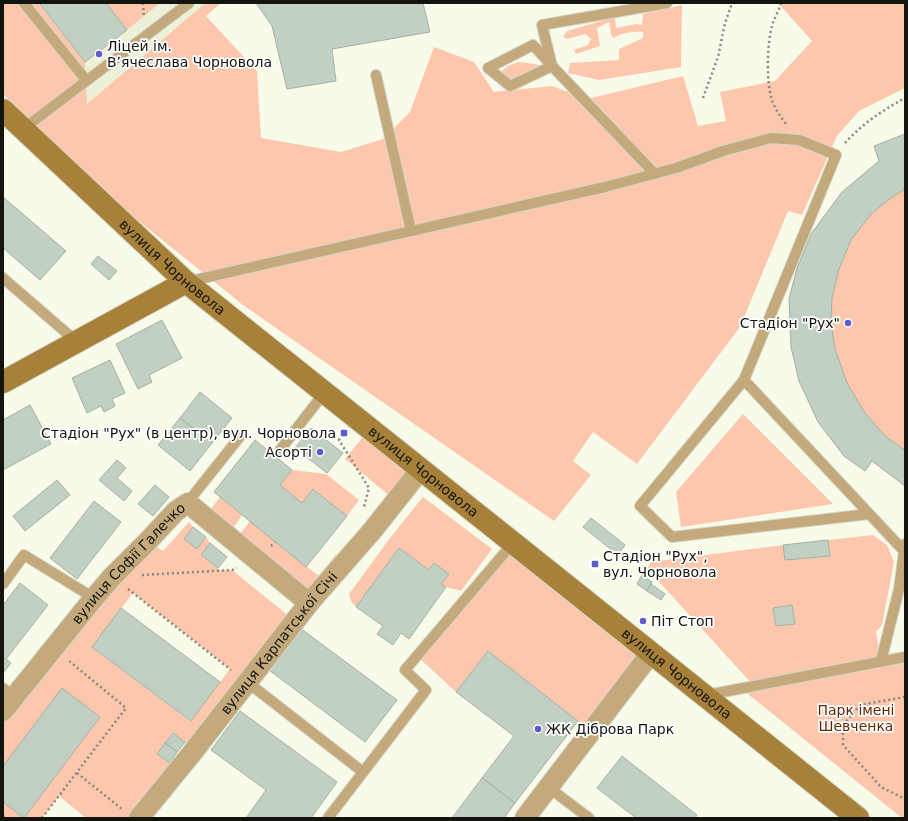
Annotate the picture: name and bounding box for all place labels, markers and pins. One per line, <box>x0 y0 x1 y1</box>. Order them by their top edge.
place label: Ліцей ім. Вʼячеслава Чорновола <box>107 38 272 70</box>
marker: Ліцей ім. Вʼячеслава Чорновола <box>94 49 104 59</box>
place label: Стадіон "Рух" <box>740 315 840 331</box>
marker: Стадіон "Рух" <box>843 318 853 328</box>
place label: Стадіон "Рух" (в центр), вул. Чорновола <box>41 425 336 441</box>
marker: Стадіон "Рух" (в центр), вул. Чорновола <box>339 428 349 438</box>
place label: Асорті <box>265 444 312 460</box>
marker: Асорті <box>315 447 325 457</box>
place label: Стадіон "Рух", вул. Чорновола <box>603 548 717 580</box>
marker: Стадіон "Рух", вул. Чорновола <box>590 559 600 569</box>
place label: Піт Стоп <box>651 613 714 629</box>
marker: Піт Стоп <box>638 616 648 626</box>
place label: ЖК Діброва Парк <box>546 721 674 737</box>
marker: ЖК Діброва Парк <box>533 724 543 734</box>

